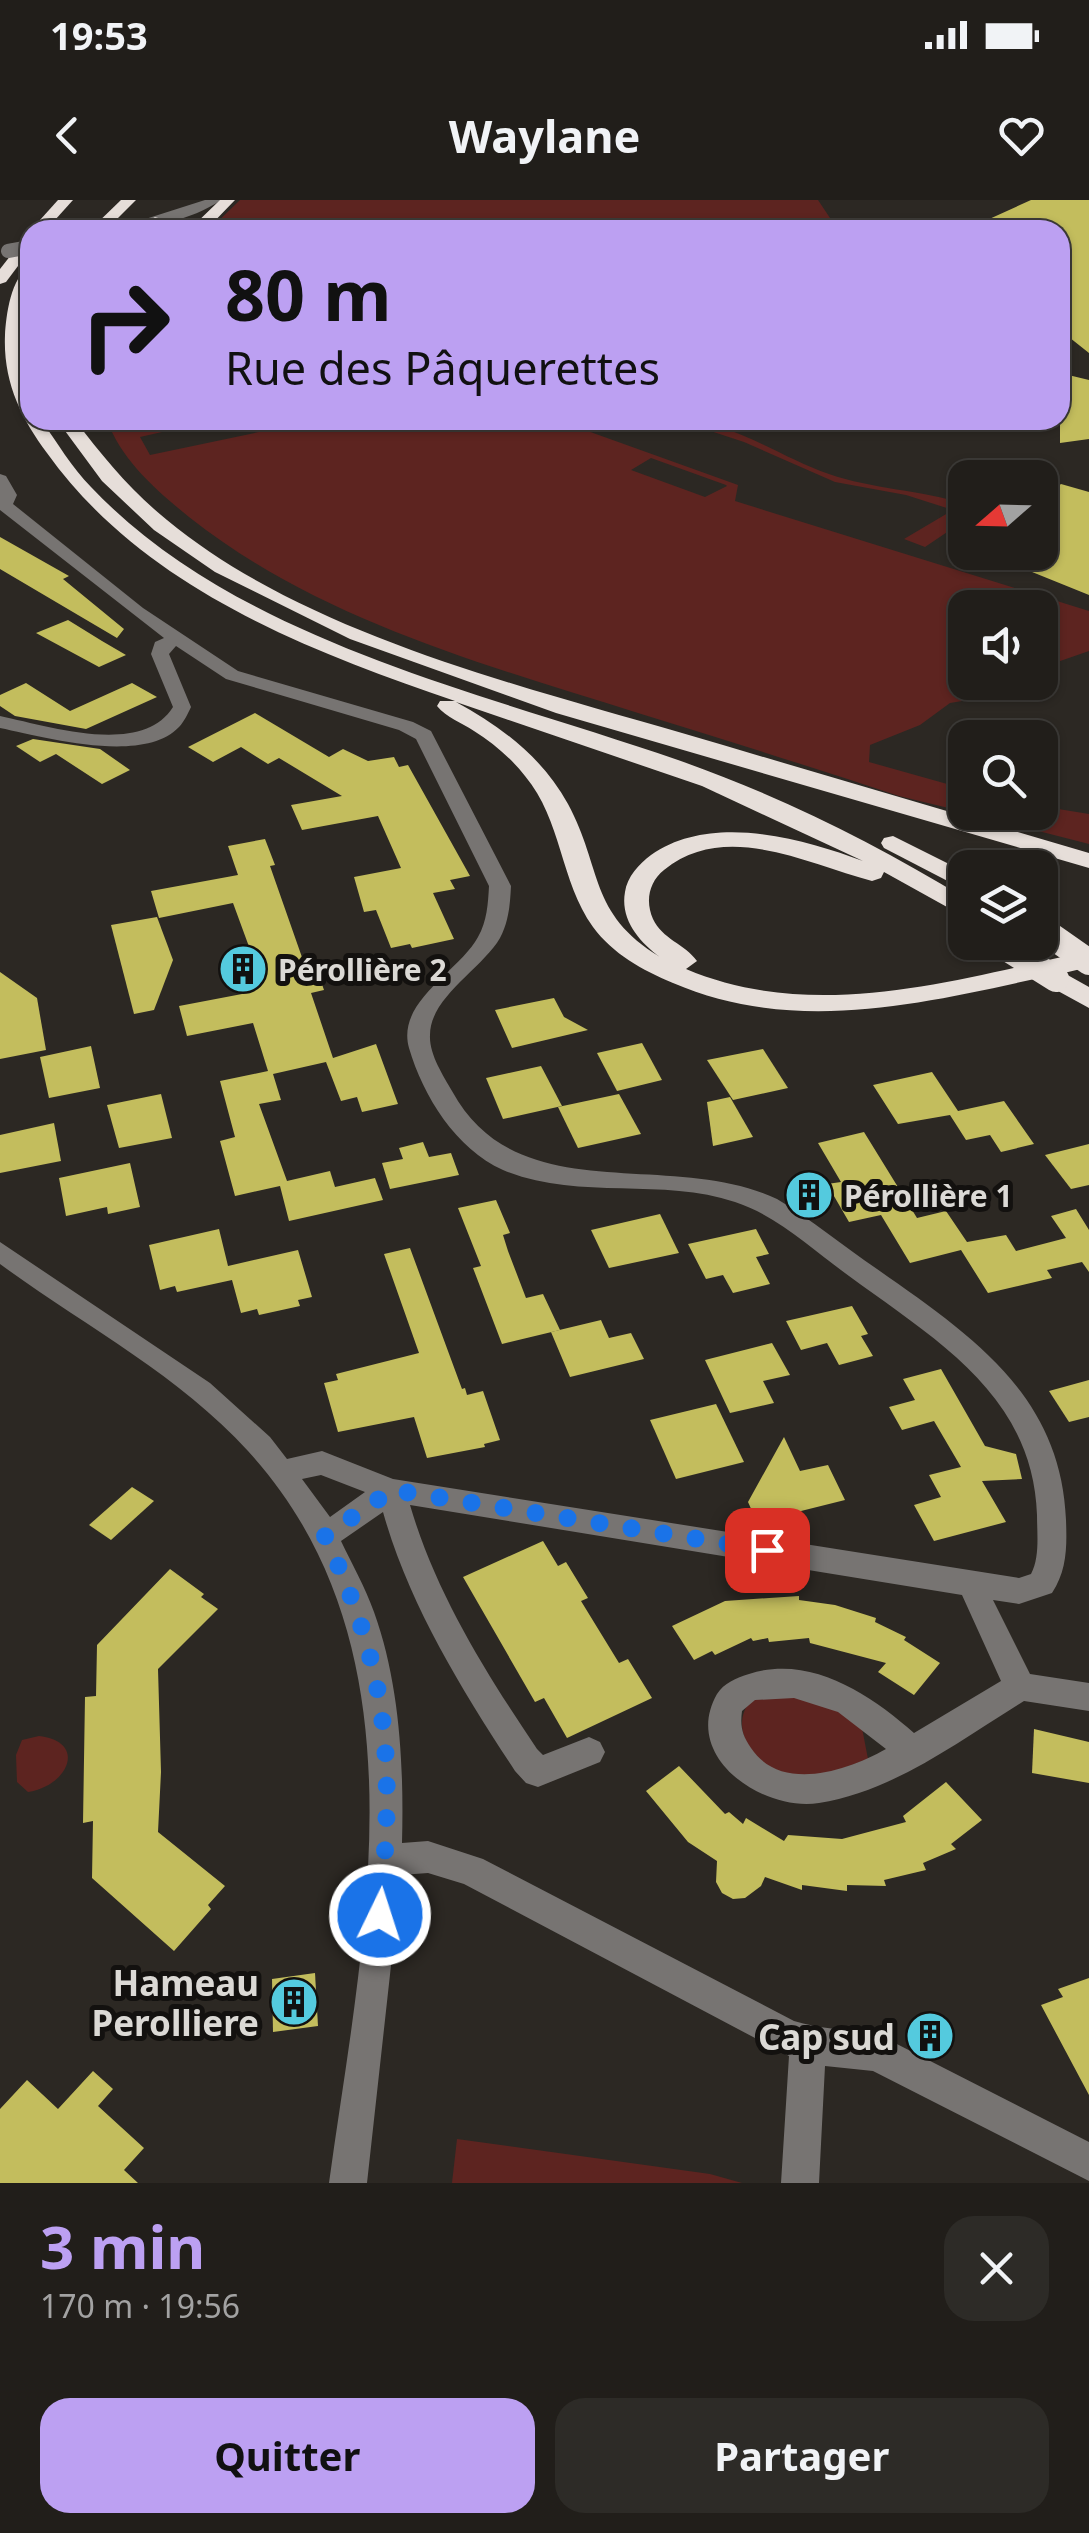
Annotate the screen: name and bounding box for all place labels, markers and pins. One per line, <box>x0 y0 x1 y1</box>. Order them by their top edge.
building icon: Pérollière 2 <box>217 943 269 995</box>
place label: Pérollière 2 <box>278 949 447 990</box>
building icon: Pérollière 1 <box>783 1169 835 1221</box>
place label: Pérollière 1 <box>844 1175 1013 1216</box>
pin <box>725 1508 810 1593</box>
place label: Hameau Perolliere <box>91 1959 259 2046</box>
building icon: Hameau Perolliere <box>268 1976 320 2028</box>
building icon: Cap sud <box>904 2010 956 2062</box>
place label: Cap sud <box>758 2013 895 2060</box>

